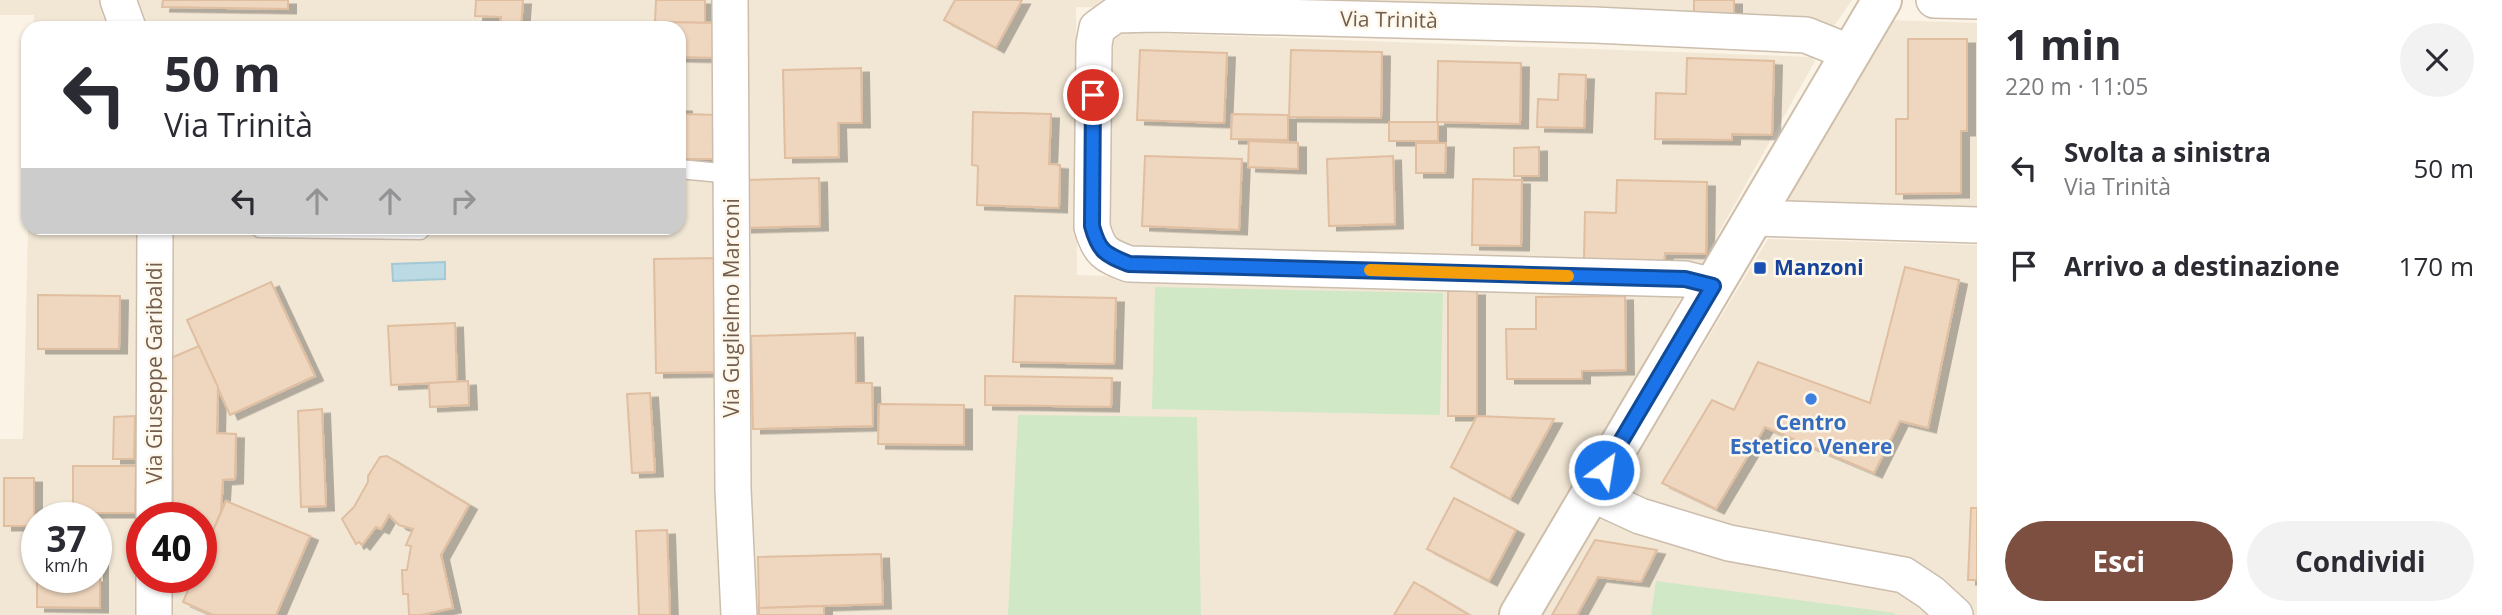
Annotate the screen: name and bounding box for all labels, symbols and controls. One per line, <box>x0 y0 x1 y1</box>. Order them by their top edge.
street label: Via Trinità <box>1340 4 1438 34</box>
text: 1 min <box>2005 15 2122 72</box>
button: close <box>2400 23 2474 97</box>
text: 50 m <box>164 40 281 106</box>
icon: left <box>49 49 140 140</box>
pin <box>1063 65 1123 125</box>
text: 220 m · 11:05 <box>2005 70 2148 102</box>
icon: arrive <box>1074 76 1112 114</box>
text: Via Trinità <box>164 103 313 146</box>
text: Svolta a sinistra <box>2064 134 2271 170</box>
icon: left <box>2005 149 2043 187</box>
text: 50 m <box>2413 150 2474 186</box>
text: Via Trinità <box>2064 170 2171 202</box>
icon: left <box>225 182 263 220</box>
icon: ahead <box>298 182 336 220</box>
icon: ahead <box>371 182 409 220</box>
icon: right <box>444 182 482 220</box>
street label: Via Guglielmo Marconi <box>717 198 745 418</box>
icon: arrive <box>2005 247 2043 285</box>
text: Arrivo a destinazione <box>2064 248 2340 284</box>
text: 170 m <box>2399 248 2474 284</box>
place label: Manzoni <box>1774 253 1864 281</box>
marker: Manzoni <box>1752 260 1768 276</box>
street label: Via Giuseppe Garibaldi <box>140 262 168 484</box>
marker: Centro Estetico Venere <box>1803 391 1819 407</box>
place label: Centro Estetico Venere <box>1730 408 1892 460</box>
position arrow <box>1567 433 1641 507</box>
speed limit sign: 40 <box>126 502 217 593</box>
text: 37 <box>46 515 87 562</box>
button: Esci <box>2005 521 2233 601</box>
button: Condividi <box>2247 521 2474 601</box>
text: km/h <box>45 553 88 577</box>

